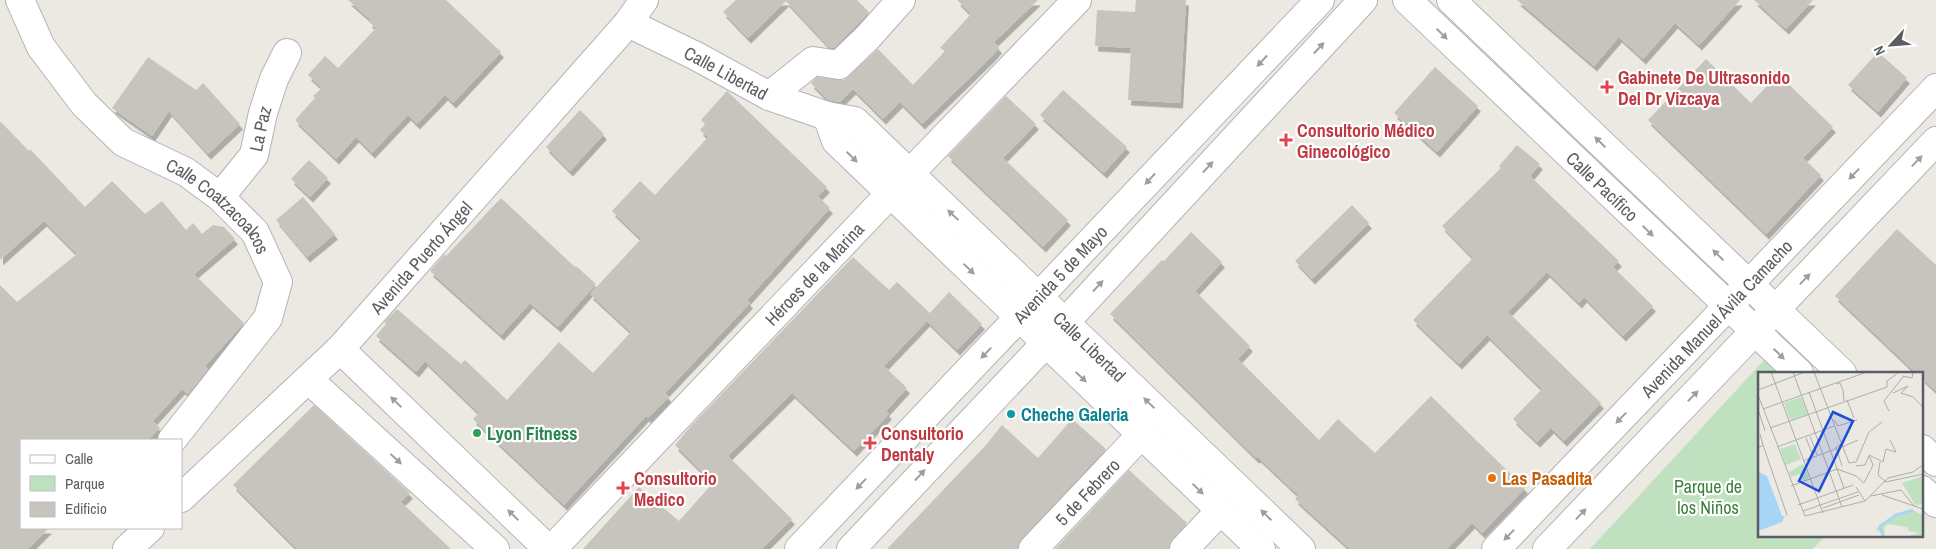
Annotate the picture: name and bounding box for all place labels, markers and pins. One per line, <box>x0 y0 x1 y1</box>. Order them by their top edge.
place label: Gabinete De Ultrasonido Del Dr Vizcaya <box>1618 65 1790 111</box>
marker: Gabinete De Ultrasonido Del Dr Vizcaya <box>1600 80 1614 94</box>
place label: Consultorio Médico Ginecológico <box>1297 118 1435 164</box>
marker: Consultorio Médico Ginecológico <box>1279 133 1293 147</box>
place label: Cheche Galeria <box>1021 402 1129 427</box>
marker: Cheche Galeria <box>1005 408 1017 420</box>
place label: Lyon Fitness <box>487 421 578 446</box>
place label: Consultorio Dentaly <box>881 421 964 467</box>
marker: Lyon Fitness <box>471 427 483 439</box>
marker: Consultorio Dentaly <box>863 436 877 450</box>
place label: Consultorio Medico <box>634 466 717 512</box>
place label: Las Pasadita <box>1502 466 1593 491</box>
marker: Las Pasadita <box>1486 472 1498 484</box>
marker: Consultorio Medico <box>616 481 630 495</box>

